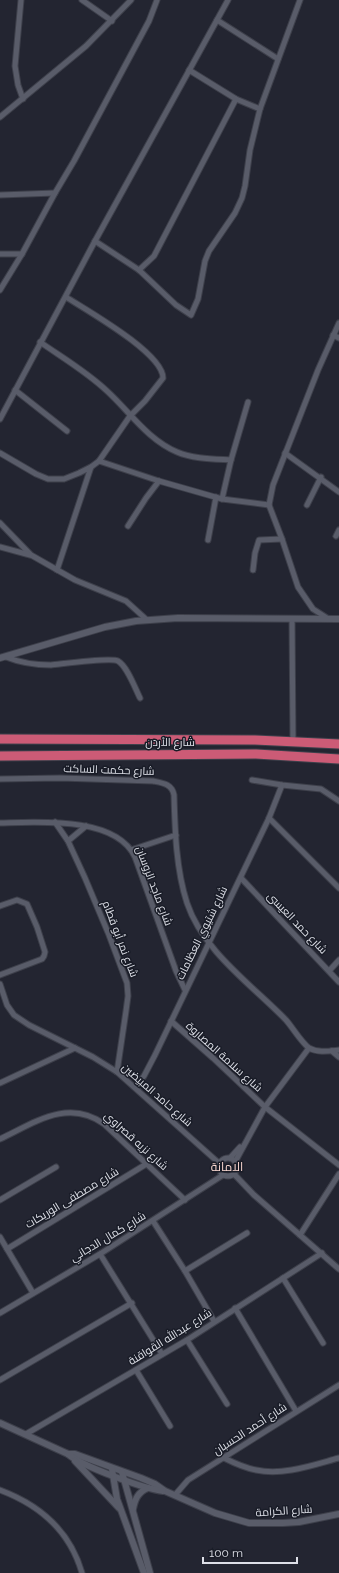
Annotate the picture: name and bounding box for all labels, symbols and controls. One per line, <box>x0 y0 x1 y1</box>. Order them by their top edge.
street label: شارع الأردن <box>145 736 195 750</box>
street label: شارع حكمت الساكت <box>63 762 155 779</box>
street label: شارع ماجد الروسان <box>132 844 175 928</box>
street label: شارع شتيوي العظامات <box>174 884 232 983</box>
street label: شارع حمد العيسى <box>264 889 330 957</box>
street label: شارع نمر أبو قطام <box>99 899 141 979</box>
street label: شارع سلامة المصاروة <box>183 1019 265 1095</box>
street label: شارع حامد المبيضين <box>118 1061 195 1130</box>
street label: شارع نزيه قصراوي <box>100 1109 170 1174</box>
district label: الامانة <box>211 1160 243 1174</box>
street label: شارع مصطفى الوريكات <box>23 1165 122 1232</box>
street label: شارع كمال الدجاني <box>68 1209 149 1266</box>
street label: شارع عبدالله القواقنة <box>125 1304 215 1369</box>
street label: شارع أحمد الحسبان <box>210 1400 290 1458</box>
street label: شارع الكرامة <box>255 1503 313 1520</box>
scale bar <box>203 1539 297 1565</box>
text: 100 m <box>209 1546 243 1560</box>

